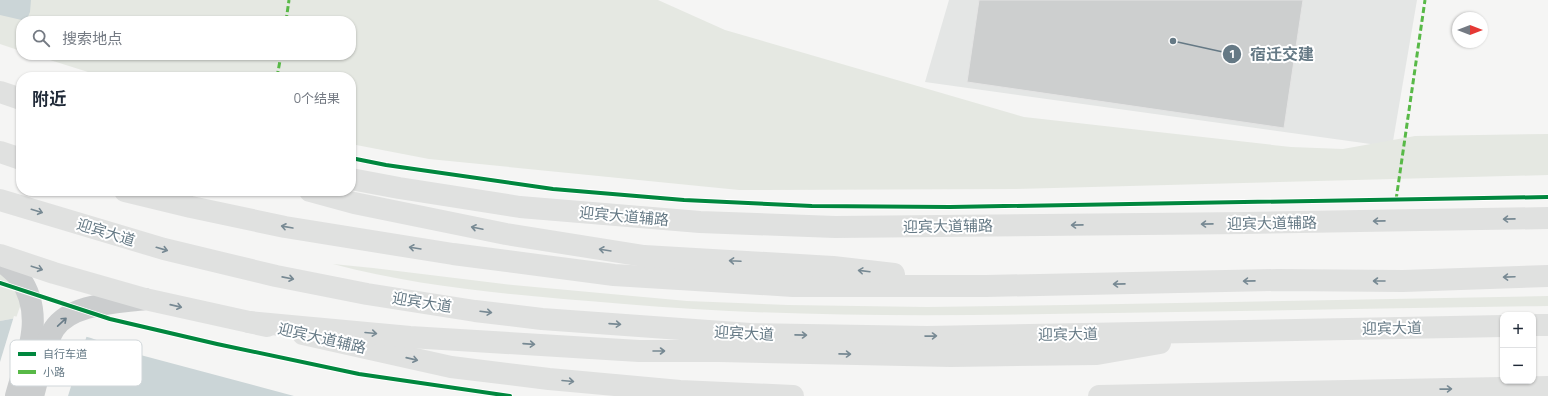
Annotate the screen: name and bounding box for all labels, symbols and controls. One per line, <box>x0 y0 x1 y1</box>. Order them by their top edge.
north arrow <box>1452 12 1488 48</box>
search box <box>16 16 356 60</box>
icon: search <box>30 27 52 49</box>
text: 搜索地点 <box>62 27 122 50</box>
callout: 宿迁交建 <box>1222 40 1322 68</box>
text: 宿迁交建 <box>1250 42 1314 66</box>
text: 1 <box>1229 44 1235 63</box>
text: 附近 <box>32 86 66 112</box>
text: 0个结果 <box>294 88 340 108</box>
street label: 迎宾大道辅路 <box>578 201 670 231</box>
one-way arrow <box>31 208 44 215</box>
street label: 迎宾大道辅路 <box>1227 211 1317 235</box>
street label: 迎宾大道 <box>74 212 138 252</box>
street label: 迎宾大道辅路 <box>903 214 993 238</box>
one-way arrow <box>1503 215 1516 222</box>
one-way arrow <box>1373 217 1386 225</box>
one-way arrow <box>1201 220 1214 227</box>
one-way arrow <box>1071 221 1084 229</box>
one-way arrow <box>280 223 293 231</box>
one-way arrow <box>471 224 484 232</box>
one-way arrow <box>409 244 422 252</box>
one-way arrow <box>155 245 168 253</box>
one-way arrow <box>599 246 612 254</box>
one-way arrow <box>729 257 742 265</box>
one-way arrow <box>31 264 43 272</box>
one-way arrow <box>858 267 871 275</box>
one-way arrow <box>1503 274 1516 281</box>
one-way arrow <box>281 275 294 283</box>
one-way arrow <box>1243 277 1256 285</box>
one-way arrow <box>1373 277 1386 285</box>
one-way arrow <box>1113 280 1126 287</box>
street label: 迎宾大道 <box>391 286 453 318</box>
one-way arrow <box>169 302 182 310</box>
one-way arrow <box>479 308 492 316</box>
map controls <box>1500 312 1536 384</box>
button: + <box>1500 312 1536 348</box>
street label: 迎宾大道 <box>1362 316 1422 340</box>
one-way arrow <box>57 317 67 326</box>
street label: 迎宾大道辅路 <box>276 317 368 359</box>
one-way arrow <box>608 320 621 328</box>
street label: 迎宾大道 <box>713 320 775 346</box>
street label: 迎宾大道 <box>1038 322 1098 346</box>
one-way arrow <box>364 330 377 337</box>
one-way arrow <box>794 331 807 339</box>
one-way arrow <box>924 332 937 340</box>
legend <box>10 340 142 386</box>
one-way arrow <box>522 341 535 348</box>
text: 自行车道 <box>43 346 87 362</box>
one-way arrow <box>652 347 665 355</box>
button: − <box>1500 348 1536 384</box>
one-way arrow <box>838 350 851 358</box>
one-way arrow <box>405 355 418 363</box>
text: 小路 <box>43 364 65 380</box>
one-way arrow <box>561 377 574 384</box>
one-way arrow <box>1439 385 1452 393</box>

